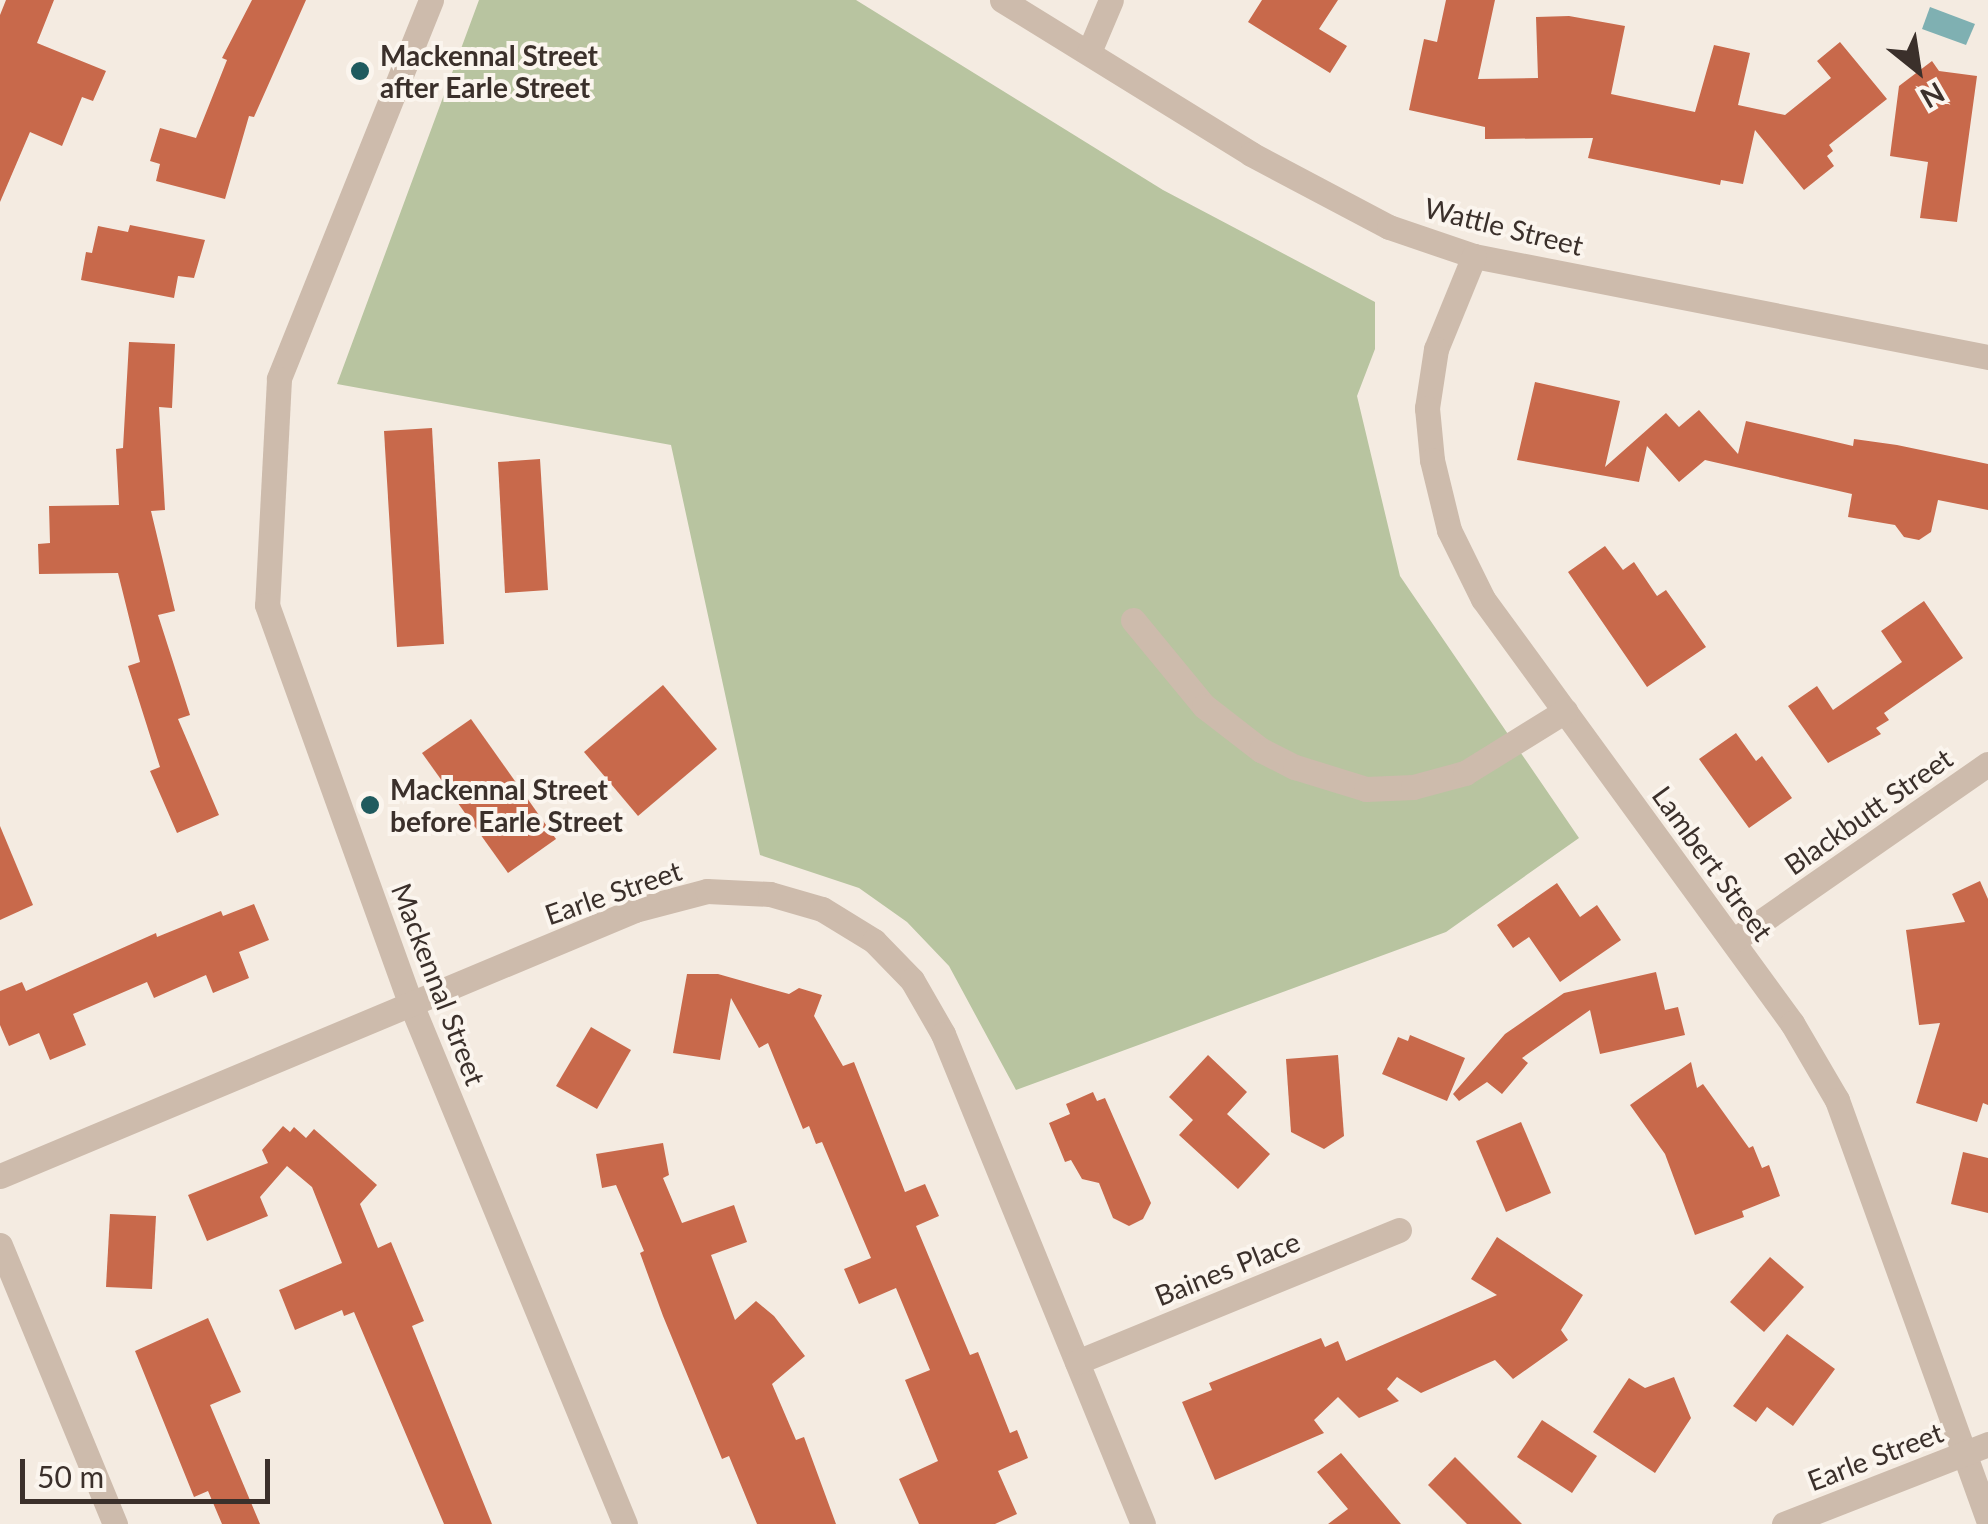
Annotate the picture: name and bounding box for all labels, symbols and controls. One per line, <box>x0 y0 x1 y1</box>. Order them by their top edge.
north arrow <box>1868 20 1968 120</box>
place label: Mackennal Street after Earle Street <box>380 38 598 104</box>
marker: Mackennal Street after Earle Street <box>349 60 371 82</box>
text: N <box>1915 76 1951 116</box>
street label: Wattle Street <box>1421 190 1587 262</box>
street label: Blackbutt Street <box>1778 741 1958 881</box>
place label: Mackennal Street before Earle Street <box>390 772 623 838</box>
street label: Lambert Street <box>1646 779 1780 947</box>
marker: Mackennal Street before Earle Street <box>359 794 381 816</box>
street label: Earle Street <box>540 853 686 931</box>
street label: Mackennal Street <box>385 878 493 1090</box>
street label: Baines Place <box>1150 1224 1304 1312</box>
street label: Earle Street <box>1803 1415 1947 1497</box>
scale bar <box>25 1439 275 1501</box>
text: 50 m <box>37 1458 104 1494</box>

